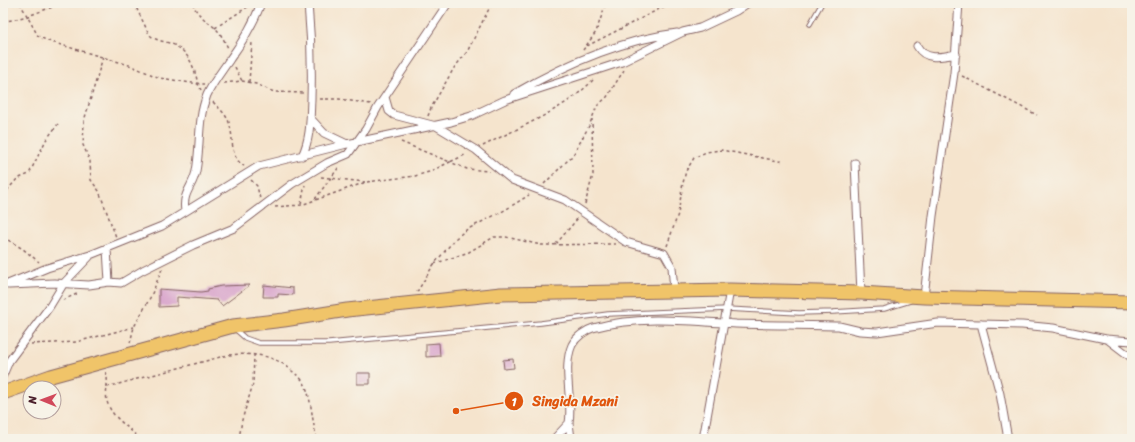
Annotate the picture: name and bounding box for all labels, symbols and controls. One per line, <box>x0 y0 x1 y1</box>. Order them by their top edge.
north arrow <box>22 380 62 420</box>
callout: Singida Mzani <box>504 388 626 414</box>
text: Singida Mzani <box>531 389 619 414</box>
text: 1 <box>511 391 517 413</box>
text: N <box>23 395 42 405</box>

